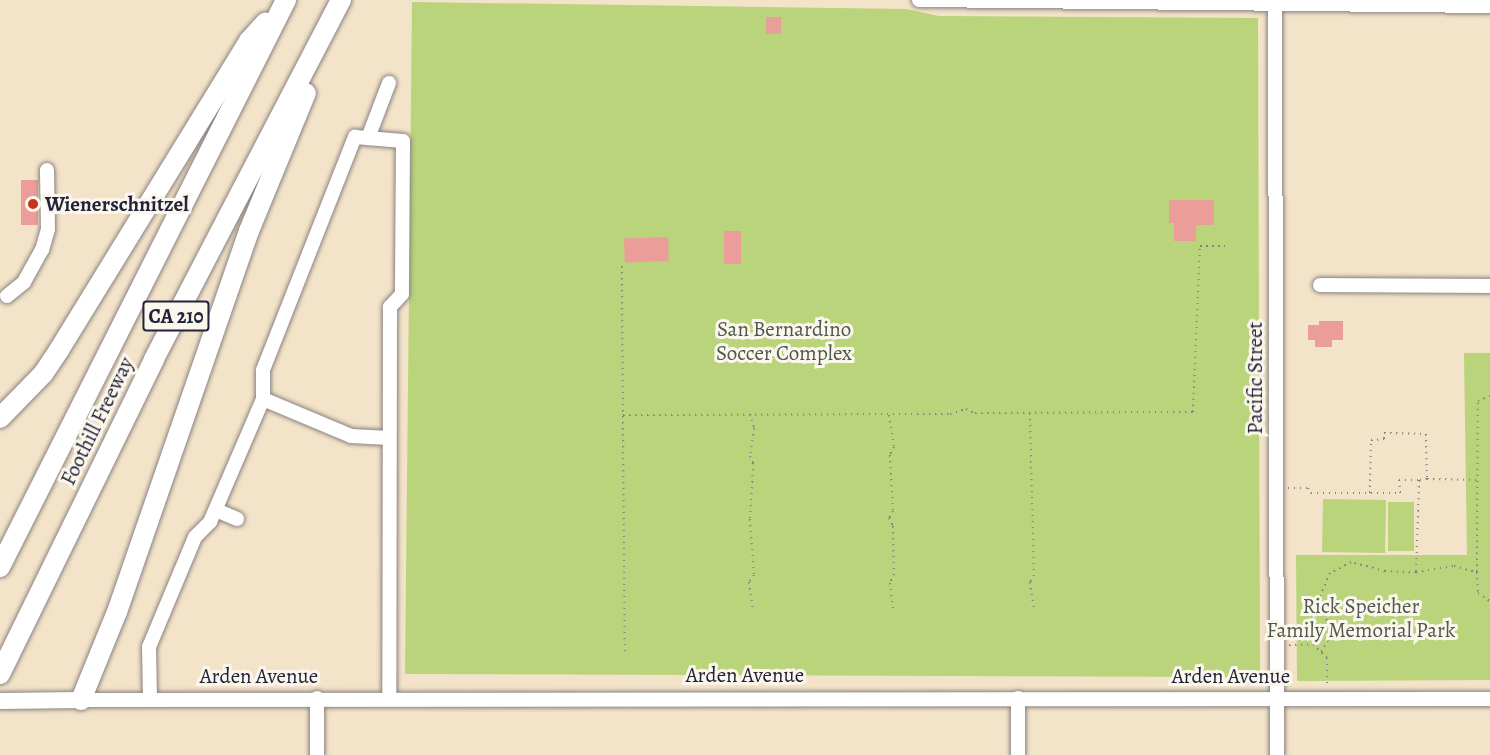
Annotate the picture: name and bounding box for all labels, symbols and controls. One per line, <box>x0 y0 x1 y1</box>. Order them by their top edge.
place label: Wienerschnitzel <box>45 191 189 217</box>
marker: Wienerschnitzel <box>26 197 40 211</box>
road number: CA 210 <box>142 299 210 333</box>
park label: San Bernardino Soccer Complex <box>716 316 852 366</box>
street label: Pacific Street <box>1242 322 1268 434</box>
street label: Foothill Freeway <box>55 353 139 489</box>
park label: Rick Speicher Family Memorial Park <box>1267 593 1455 643</box>
street label: Arden Avenue <box>686 662 804 688</box>
street label: Arden Avenue <box>200 663 318 689</box>
street label: Arden Avenue <box>1172 663 1290 689</box>

